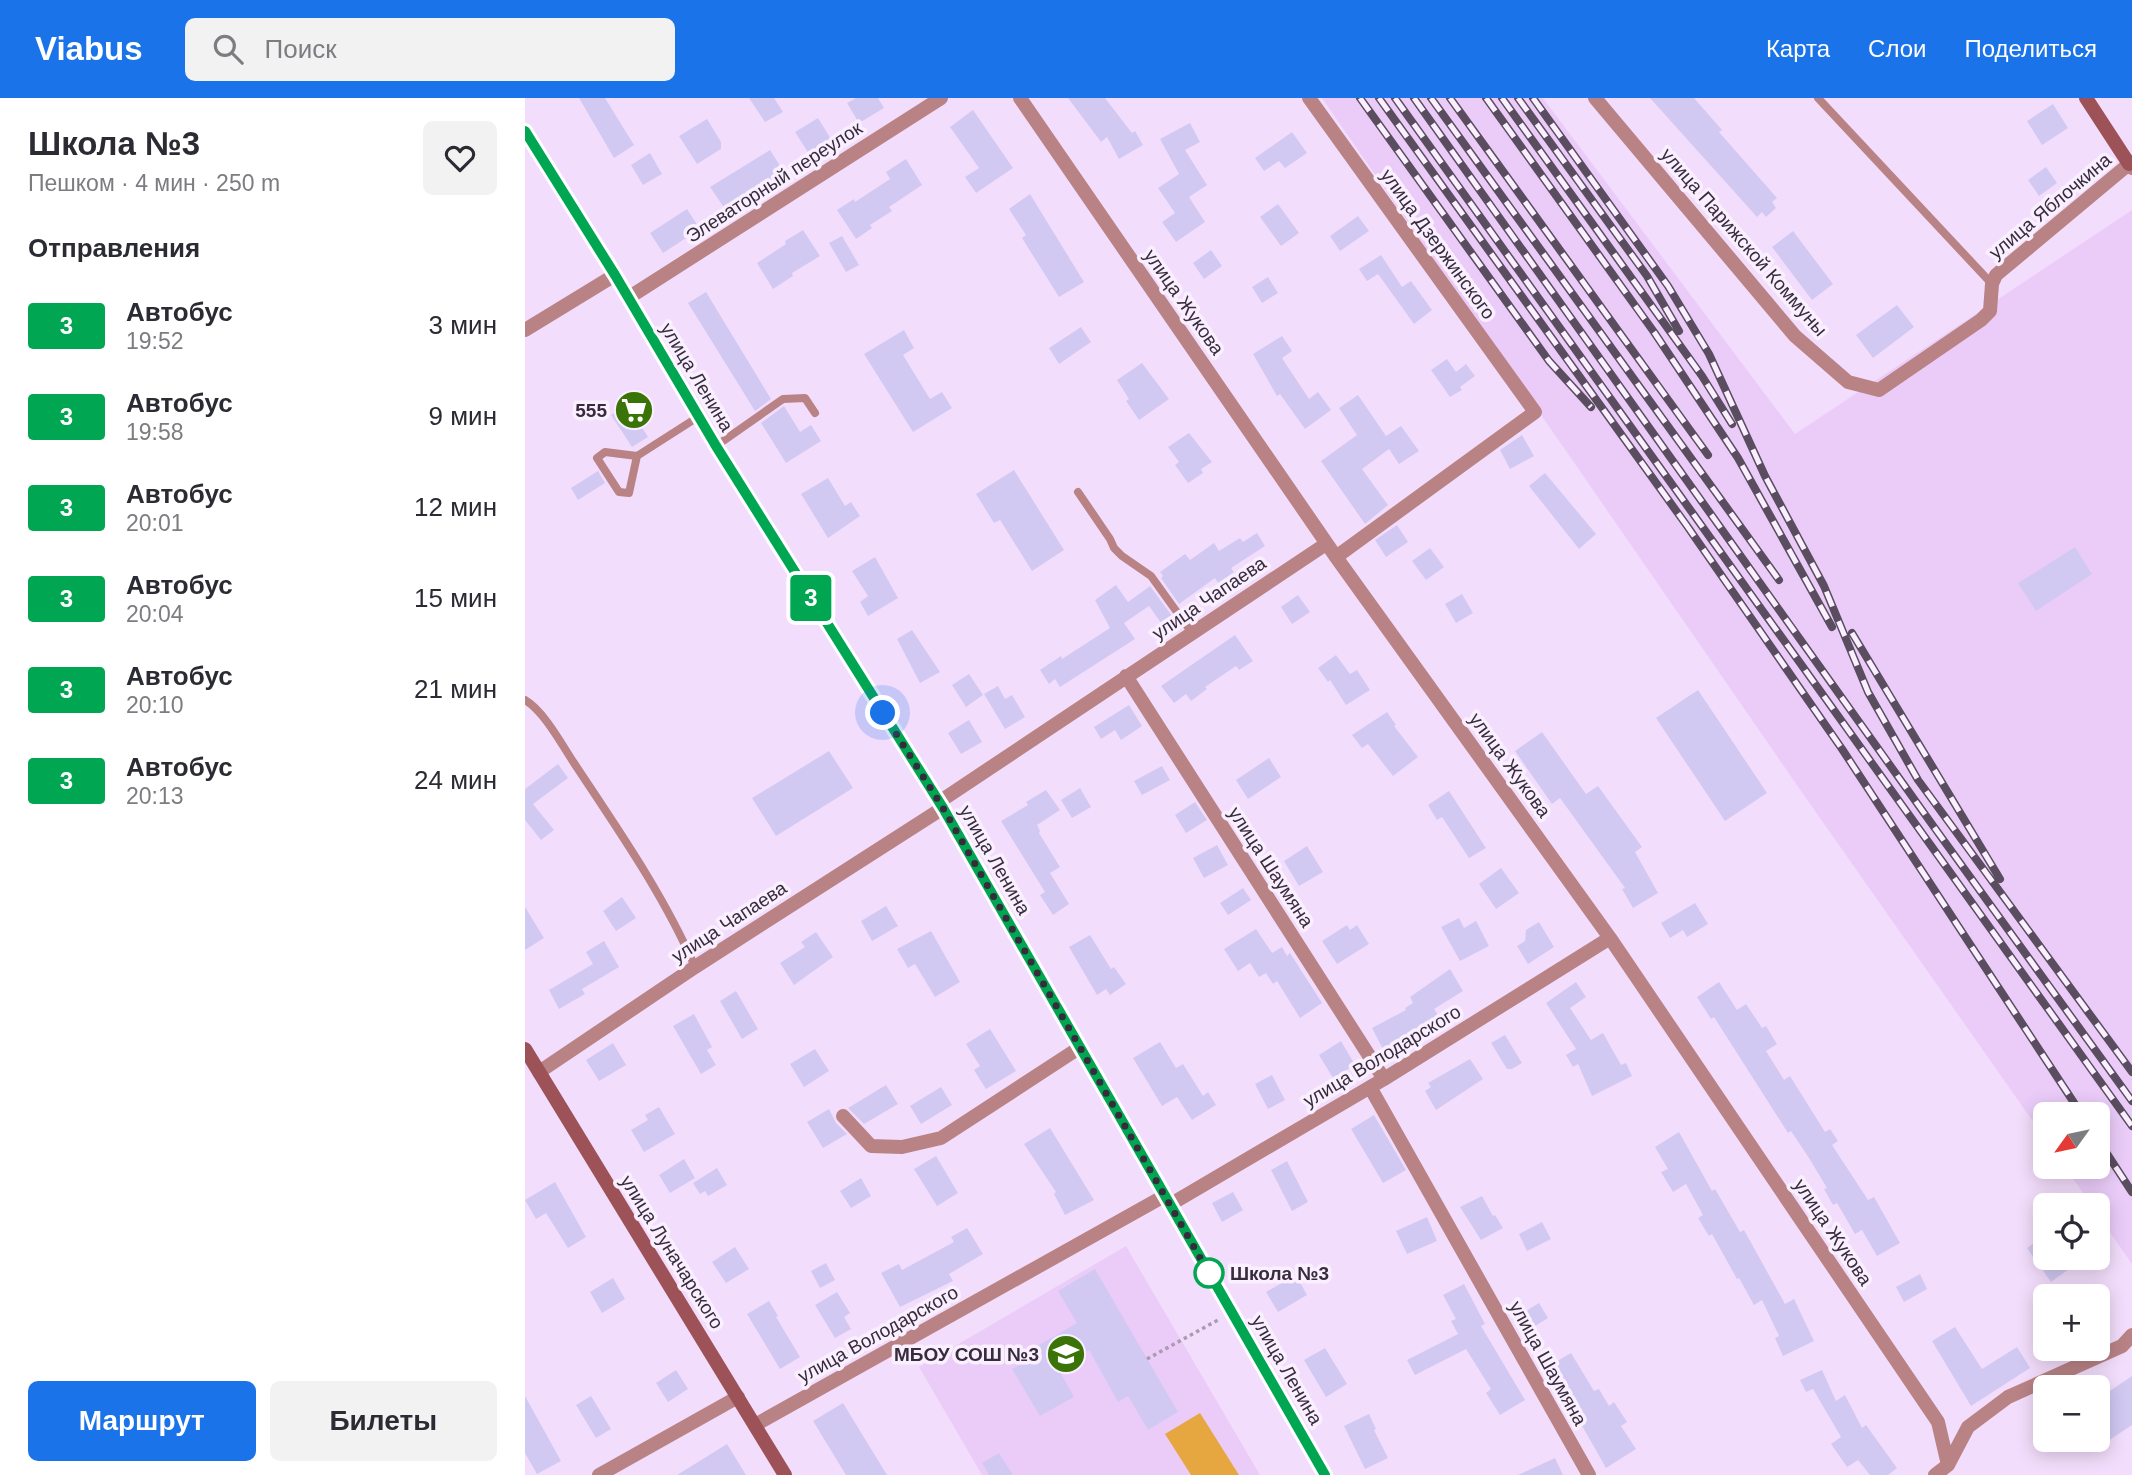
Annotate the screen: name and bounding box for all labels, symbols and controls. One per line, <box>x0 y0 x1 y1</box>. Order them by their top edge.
search box <box>185 18 675 81</box>
text: Viabus <box>35 30 143 67</box>
icon: search <box>209 30 247 68</box>
text: Поиск <box>265 34 337 64</box>
text: Карта <box>1766 35 1830 62</box>
text: Слои <box>1868 35 1926 62</box>
text: Поделиться <box>1964 35 2097 62</box>
street label: Элеваторный переулок <box>682 117 866 247</box>
button: heart <box>423 121 497 195</box>
text: Школа №3 <box>28 125 200 162</box>
street label: улица Парижской Коммуны <box>1657 144 1831 340</box>
street label: улица Яблочкина <box>1985 149 2116 263</box>
street label: улица Дзержинского <box>1377 165 1499 323</box>
text: Пешком · 4 мин · 250 m <box>28 170 280 196</box>
text: Отправления <box>28 233 200 263</box>
street label: улица Жукова <box>1140 245 1228 359</box>
text: Автобус <box>126 297 233 327</box>
text: 3 мин <box>429 310 497 340</box>
text: 3 <box>60 312 73 339</box>
street label: улица Ленина <box>656 319 738 435</box>
text: 19:52 <box>126 328 184 354</box>
text: Автобус <box>126 388 233 418</box>
supermarket icon: 555 <box>613 389 655 431</box>
place label: 555 <box>575 400 607 421</box>
text: 9 мин <box>429 401 497 431</box>
text: 3 <box>60 403 73 430</box>
text: 19:58 <box>126 419 184 445</box>
text: Автобус <box>126 479 233 509</box>
text: 12 мин <box>414 492 497 522</box>
text: 3 <box>60 494 73 521</box>
text: 20:01 <box>126 510 184 536</box>
street label: улица Чапаева <box>1148 552 1270 644</box>
text: Автобус <box>126 570 233 600</box>
line badge: 3 <box>788 575 834 621</box>
text: 15 мин <box>414 583 497 613</box>
text: 3 <box>804 584 818 611</box>
text: 3 <box>60 585 73 612</box>
text: 20:04 <box>126 601 184 627</box>
text: Автобус <box>126 661 233 691</box>
text: 21 мин <box>414 674 497 704</box>
text: 3 <box>60 676 73 703</box>
text: 20:10 <box>126 692 184 718</box>
your location <box>865 695 900 730</box>
street label: улица Жукова <box>1465 709 1555 822</box>
text: Автобус <box>126 752 233 782</box>
text: 24 мин <box>414 765 497 795</box>
text: 3 <box>60 767 73 794</box>
text: 20:13 <box>126 783 184 809</box>
street label: улица Ленина <box>955 802 1035 919</box>
street label: улица Шаумяна <box>1224 803 1318 931</box>
street label: улица Чапаева <box>668 877 791 967</box>
street label: улица Володарского <box>1300 1001 1464 1111</box>
north arrow <box>2033 1102 2111 1180</box>
map controls <box>2033 1102 2110 1452</box>
street label: улица Луначарского <box>616 1171 728 1333</box>
street label: улица Жукова <box>1790 1175 1877 1290</box>
button: locate <box>2033 1193 2110 1270</box>
marker: Школа №3 <box>1194 1258 1224 1288</box>
place label: Школа №3 <box>1230 1263 1329 1284</box>
street label: улица Володарского <box>794 1281 962 1387</box>
button: + <box>2033 1284 2110 1361</box>
street label: улица Шаумяна <box>1505 1297 1591 1429</box>
street label: улица Ленина <box>1247 1312 1327 1429</box>
school or university icon: МБОУ СОШ №3 <box>1045 1333 1087 1375</box>
place label: МБОУ СОШ №3 <box>894 1344 1039 1365</box>
button: − <box>2033 1375 2110 1452</box>
button: Маршрут <box>28 1381 256 1461</box>
button: Билеты <box>270 1381 497 1461</box>

